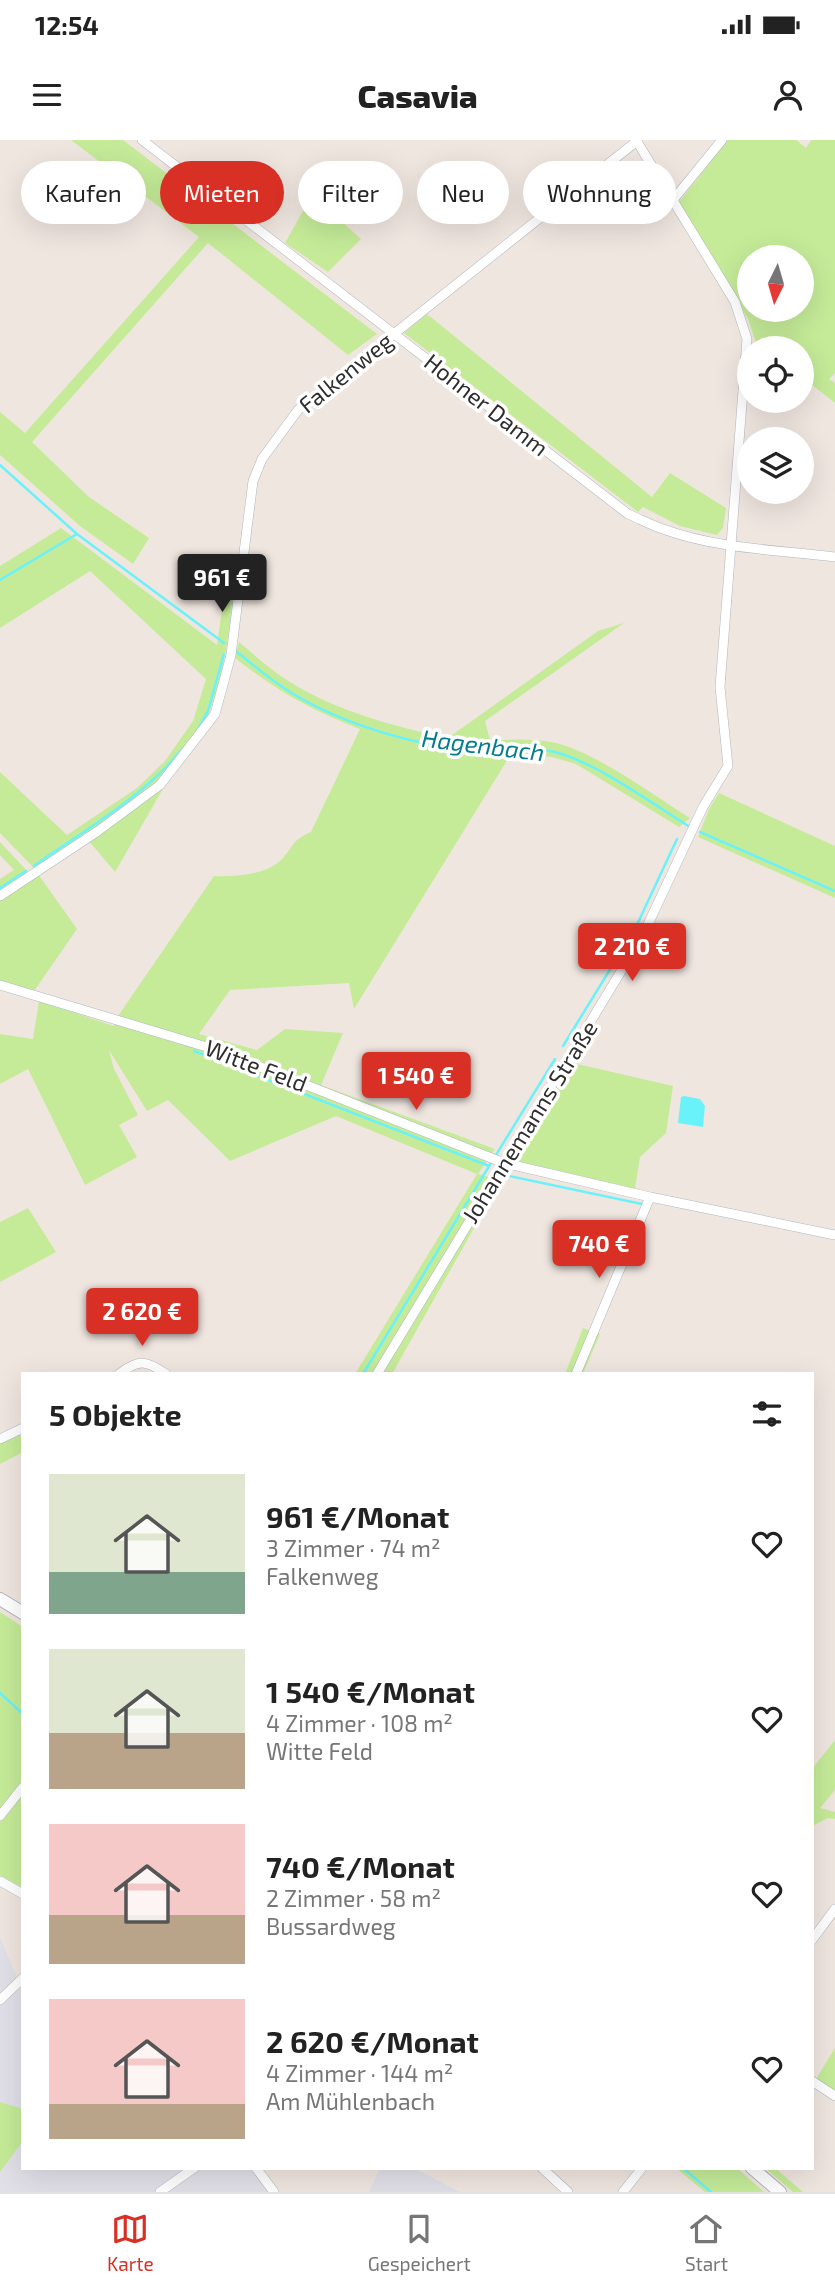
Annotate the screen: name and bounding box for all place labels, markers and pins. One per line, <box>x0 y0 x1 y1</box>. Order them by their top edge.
pin: 961 € <box>173 554 271 614</box>
pin: 2 210 € <box>567 924 697 983</box>
pin: 1 540 € <box>351 1052 481 1112</box>
pin: 740 € <box>550 1220 648 1280</box>
pin: 2 620 € <box>77 1288 207 1348</box>

